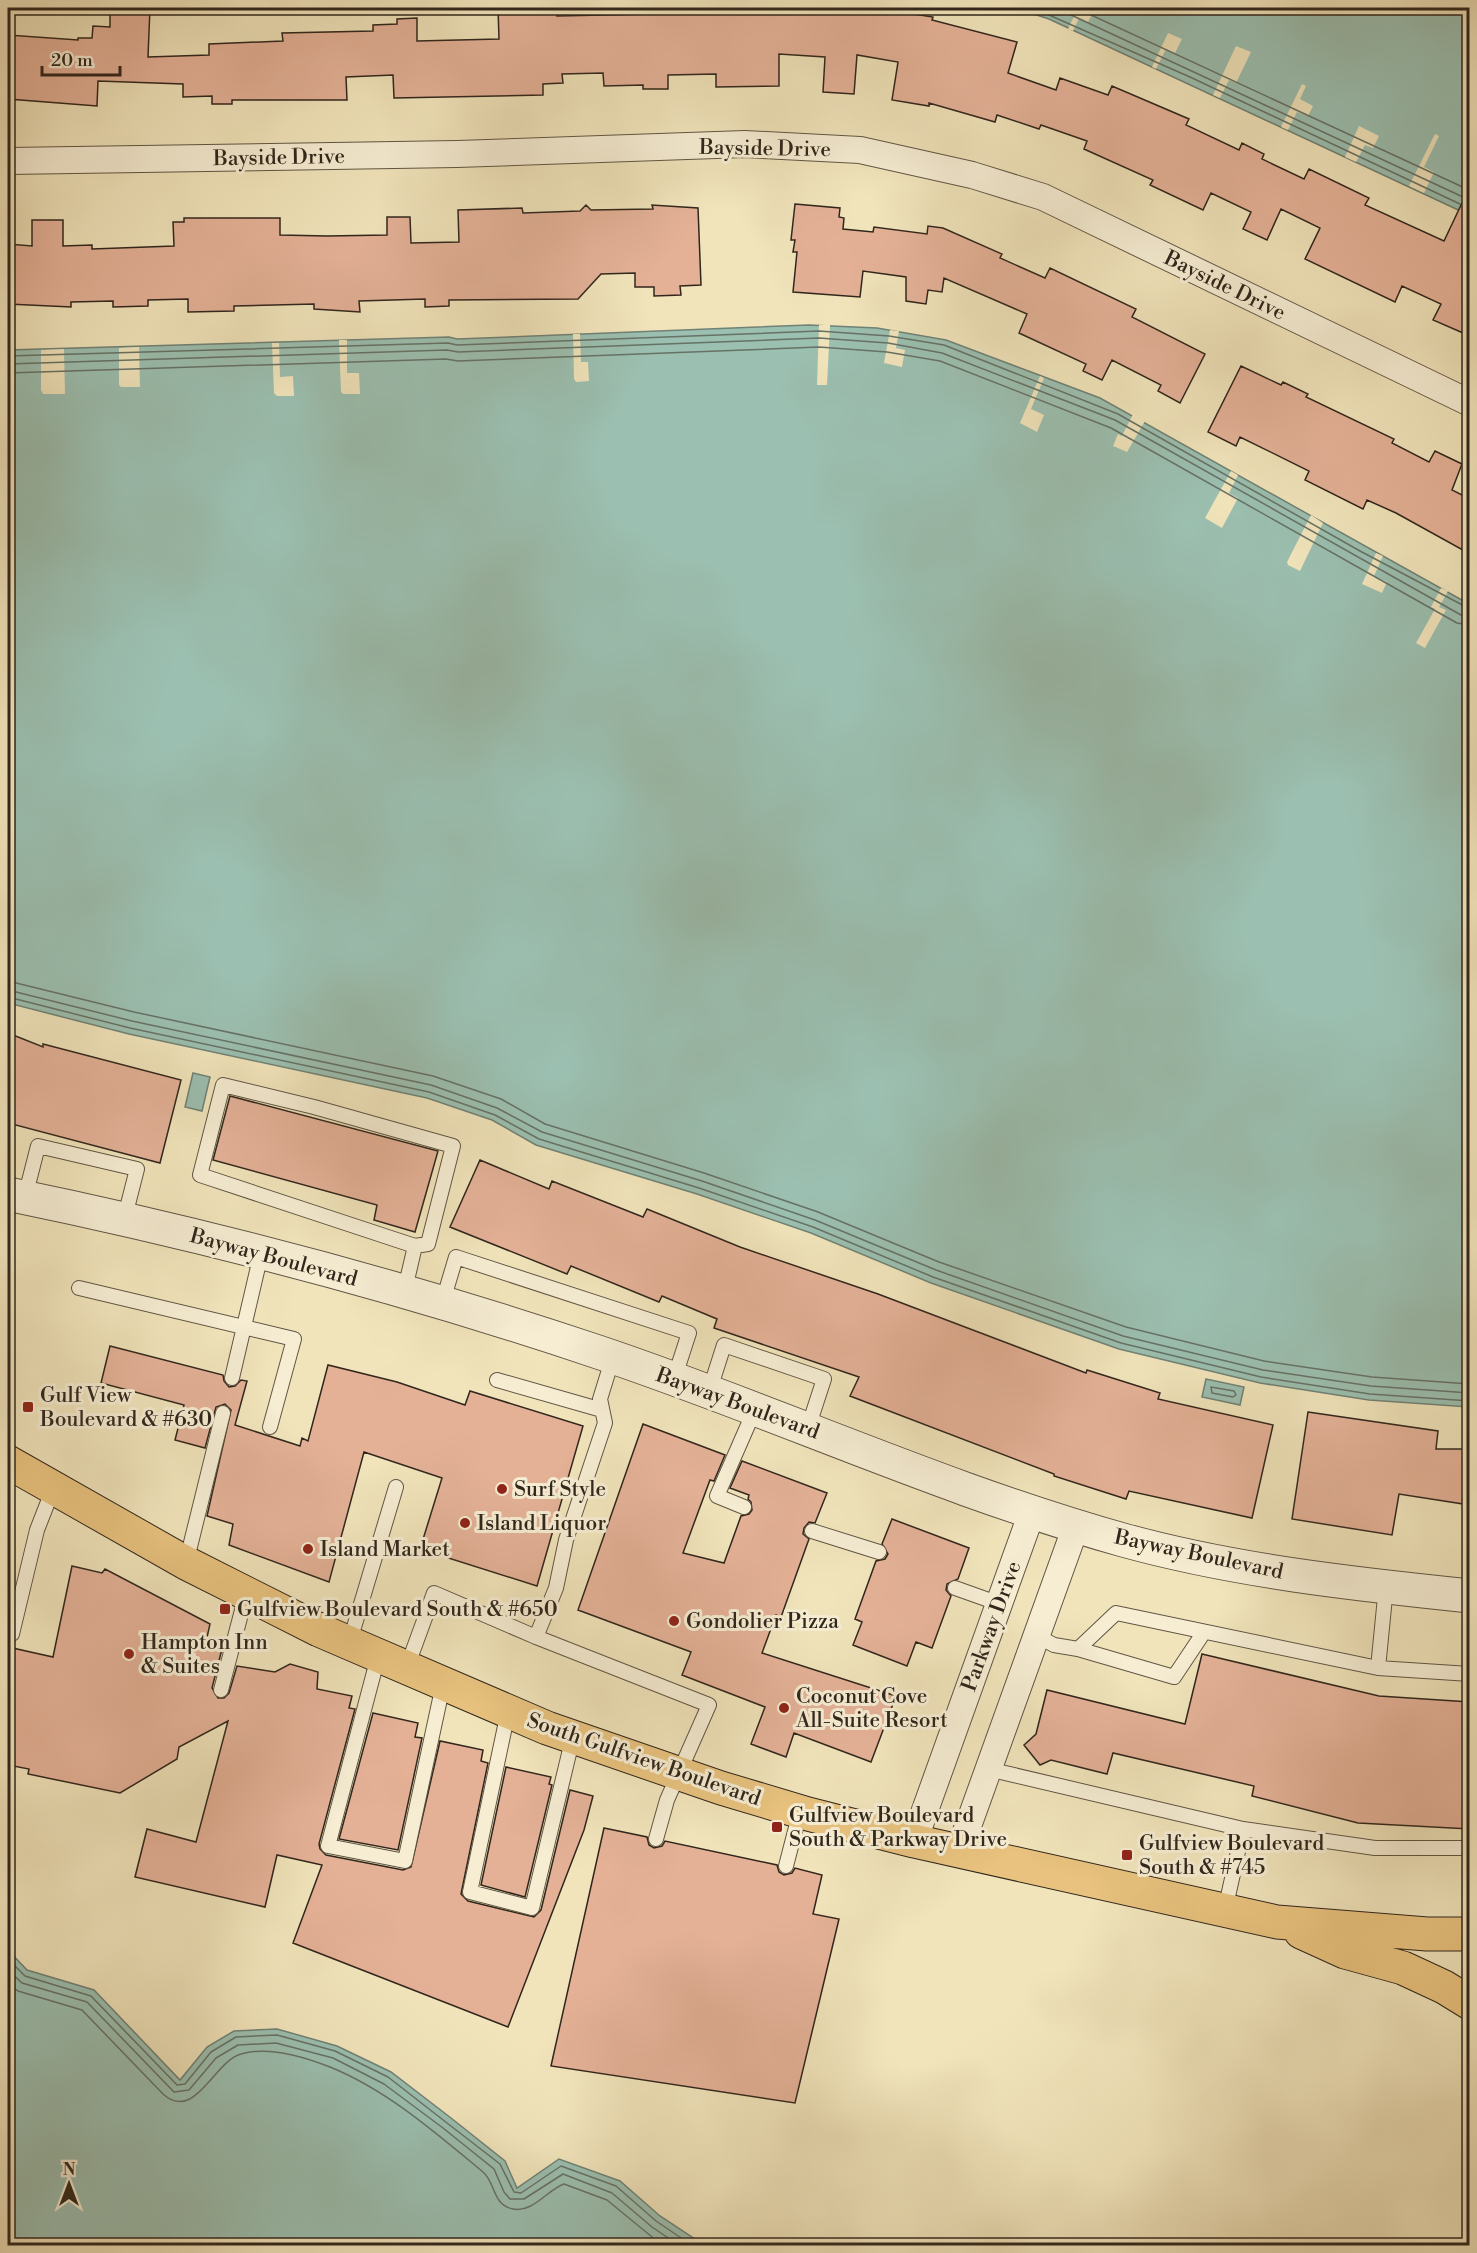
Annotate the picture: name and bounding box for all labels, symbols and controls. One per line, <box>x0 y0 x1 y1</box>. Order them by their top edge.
scale bar <box>42 39 120 77</box>
text: 20 m <box>51 49 93 72</box>
street label: Bayside Drive <box>698 135 831 163</box>
street label: Bayside Drive <box>212 144 345 172</box>
street label: Bayside Drive <box>1159 245 1290 326</box>
street label: Bayway Boulevard <box>186 1223 360 1293</box>
street label: Bayway Boulevard <box>651 1362 823 1446</box>
place label: Gulf View Boulevard & #630 <box>39 1383 212 1433</box>
marker: Gulf View Boulevard & #630 <box>21 1400 35 1414</box>
place label: Surf Style <box>514 1477 606 1503</box>
marker: Surf Style <box>495 1482 509 1496</box>
place label: Island Liquor <box>477 1511 606 1537</box>
marker: Island Liquor <box>458 1516 472 1530</box>
street label: Bayway Boulevard <box>1111 1524 1286 1586</box>
place label: Island Market <box>320 1537 450 1563</box>
marker: Island Market <box>301 1542 315 1556</box>
street label: Parkway Drive <box>956 1558 1028 1695</box>
place label: Gulfview Boulevard South & #650 <box>237 1597 558 1623</box>
marker: Gulfview Boulevard South & #650 <box>218 1602 232 1616</box>
place label: Gondolier Pizza <box>686 1609 839 1635</box>
marker: Gondolier Pizza <box>667 1614 681 1628</box>
place label: Hampton Inn & Suites <box>141 1630 268 1680</box>
marker: Hampton Inn & Suites <box>122 1647 136 1661</box>
place label: Coconut Cove All-Suite Resort <box>795 1684 948 1734</box>
marker: Coconut Cove All-Suite Resort <box>777 1701 791 1715</box>
street label: South Gulfview Boulevard <box>523 1708 764 1812</box>
place label: Gulfview Boulevard South & Parkway Drive <box>789 1803 1007 1853</box>
marker: Gulfview Boulevard South & Parkway Drive <box>770 1820 784 1834</box>
place label: Gulfview Boulevard South & #745 <box>1139 1831 1324 1881</box>
marker: Gulfview Boulevard South & #745 <box>1120 1848 1134 1862</box>
north arrow <box>39 2154 99 2214</box>
text: N <box>63 2160 76 2180</box>

